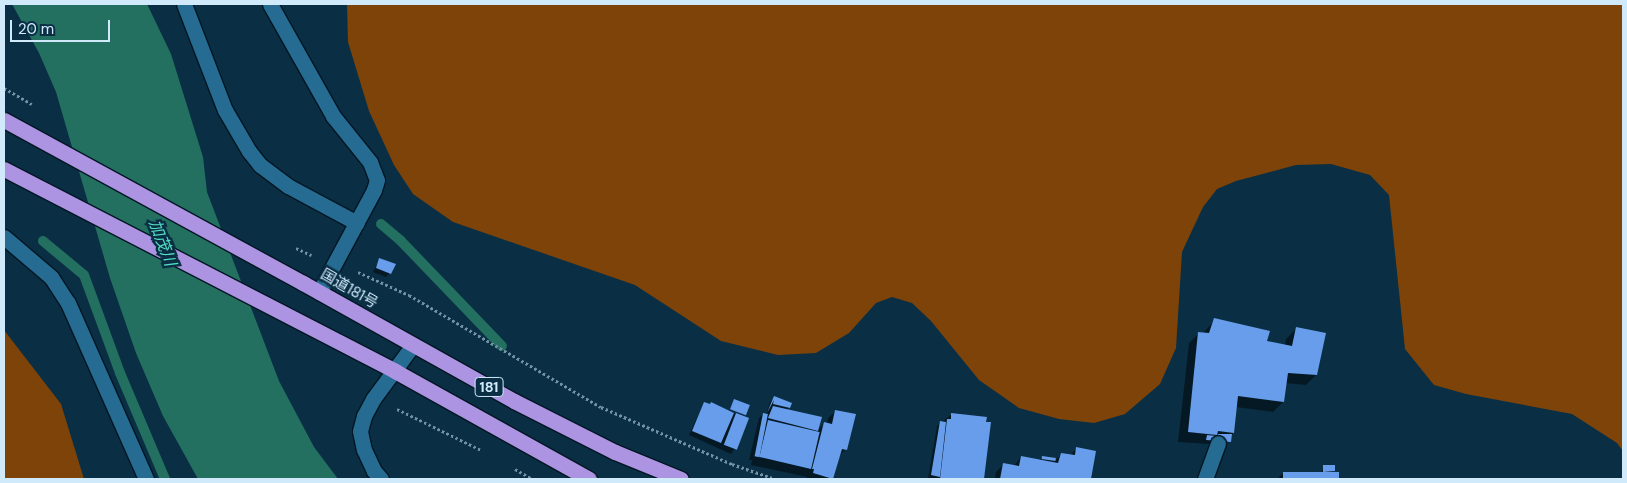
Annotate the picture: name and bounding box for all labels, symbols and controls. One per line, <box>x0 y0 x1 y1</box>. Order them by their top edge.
scale bar <box>12 10 112 42</box>
text: 20 m <box>18 19 54 39</box>
water label: 加茂川 <box>144 217 180 269</box>
street label: 国道181号 <box>317 265 381 313</box>
road number: 181 <box>474 376 504 398</box>

